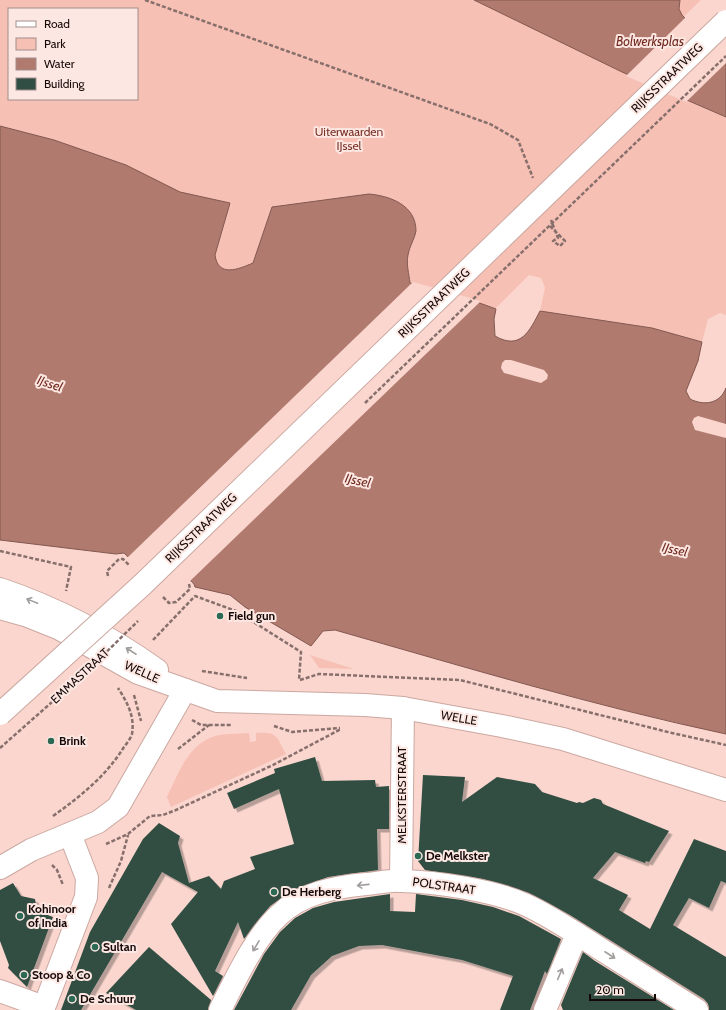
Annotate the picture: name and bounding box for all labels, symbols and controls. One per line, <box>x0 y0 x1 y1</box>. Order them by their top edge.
legend <box>8 8 138 100</box>
text: Road <box>44 16 70 31</box>
water label: Bolwerksplas <box>616 33 684 49</box>
text: Park <box>44 36 66 51</box>
street label: RIJKSSTRAATWEG <box>628 40 706 116</box>
text: Water <box>44 56 75 71</box>
text: Building <box>44 76 86 91</box>
park label: Uiterwaarden IJssel <box>315 124 383 153</box>
street label: RIJKSSTRAATWEG <box>395 265 473 341</box>
water label: IJssel <box>35 371 65 395</box>
water label: IJssel <box>344 469 372 491</box>
street label: RIJKSSTRAATWEG <box>162 490 240 566</box>
water label: IJssel <box>661 538 689 560</box>
one-way arrow <box>27 596 39 604</box>
place label: Field gun <box>228 608 275 623</box>
marker: Field gun <box>215 611 225 621</box>
street label: EMMASTRAAT <box>47 644 113 707</box>
one-way arrow <box>125 647 136 655</box>
street label: WELLE <box>122 657 162 686</box>
street label: WELLE <box>440 707 479 728</box>
place label: Brink <box>59 733 86 748</box>
marker: Brink <box>46 736 56 746</box>
street label: MELKSTERSTRAAT <box>394 746 409 844</box>
place label: De Melkster <box>426 848 488 863</box>
marker: De Melkster <box>413 851 423 861</box>
street label: POLSTRAAT <box>412 874 477 897</box>
one-way arrow <box>356 881 369 888</box>
place label: De Herberg <box>282 884 341 899</box>
marker: De Herberg <box>269 887 279 897</box>
place label: Kohinoor of India <box>28 901 76 930</box>
marker: Kohinoor of India <box>15 911 25 921</box>
place label: Sultan <box>103 939 136 954</box>
one-way arrow <box>251 940 259 952</box>
marker: Sultan <box>90 942 100 952</box>
one-way arrow <box>604 951 616 959</box>
place label: Stoop & Co <box>32 967 91 982</box>
one-way arrow <box>557 968 564 980</box>
marker: Stoop & Co <box>19 970 29 980</box>
scale bar <box>590 976 655 1002</box>
text: 20 m <box>596 982 624 997</box>
place label: De Schuur <box>80 991 134 1006</box>
marker: De Schuur <box>67 994 77 1004</box>

